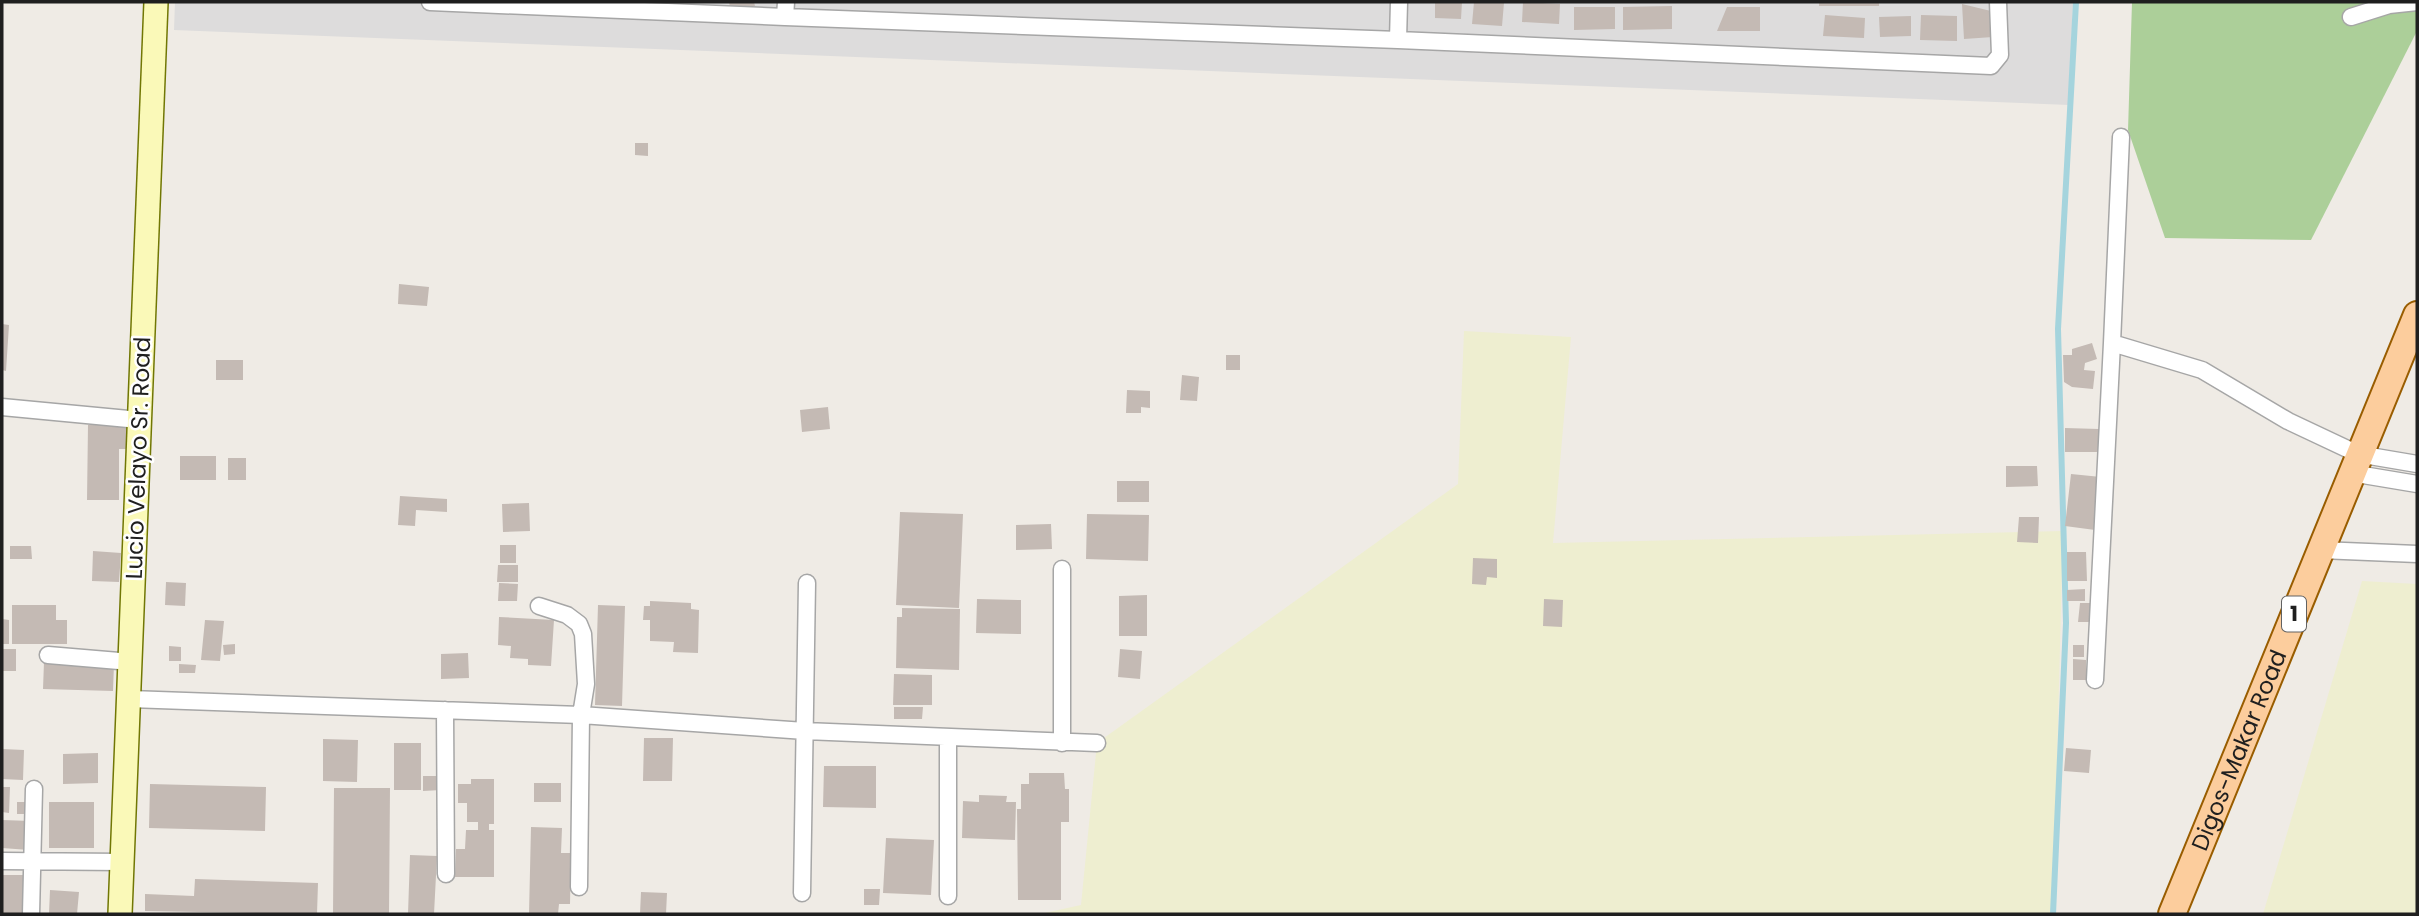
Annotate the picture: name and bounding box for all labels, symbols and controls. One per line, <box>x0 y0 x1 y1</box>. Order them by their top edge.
street label: Lucio Velayo Sr. Road <box>118 336 158 580</box>
road number: 1 <box>2282 596 2306 632</box>
street label: Digos-Makar Road <box>2184 645 2294 855</box>

